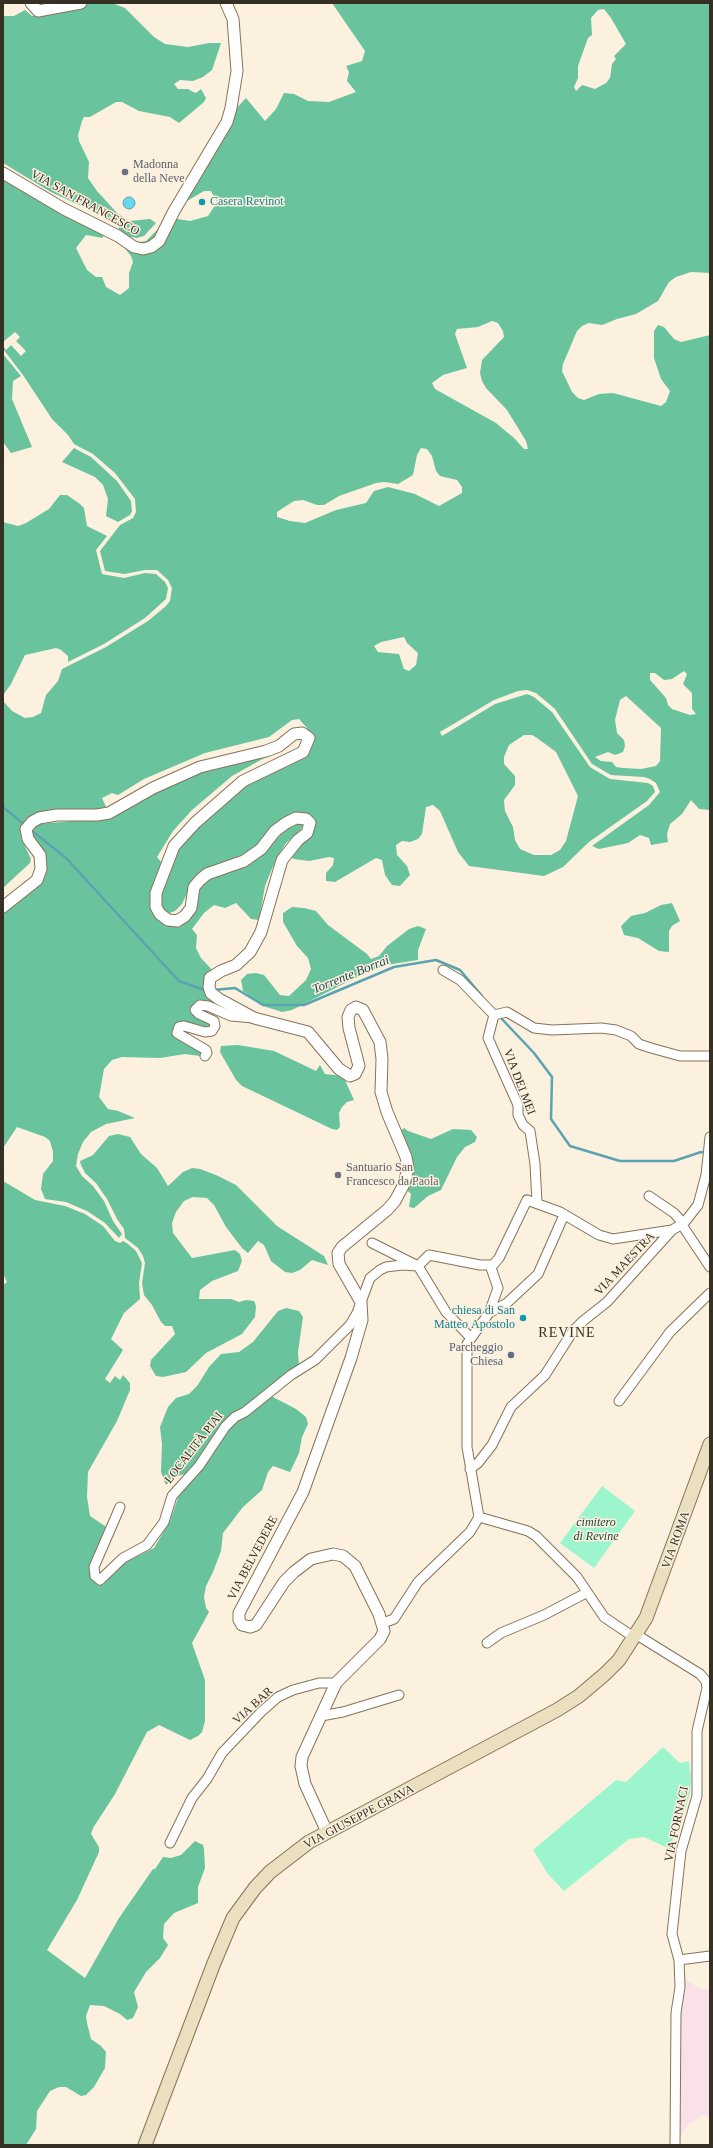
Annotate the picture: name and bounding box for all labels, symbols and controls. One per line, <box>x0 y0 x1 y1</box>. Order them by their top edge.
place label: Madonna della Neve <box>133 158 185 186</box>
street label: VIA SAN FRANCESCO <box>28 167 142 239</box>
marker: Madonna della Neve <box>120 167 130 177</box>
place label: Casera Revinot <box>210 195 284 209</box>
marker: Casera Revinot <box>197 197 207 207</box>
water label: Torrente Borrai <box>310 952 392 998</box>
street label: VIA DEI MEI <box>500 1047 538 1117</box>
place label: Santuario San Francesco da Paola <box>346 1161 439 1189</box>
marker: Santuario San Francesco da Paola <box>333 1170 343 1180</box>
street label: VIA MAESTRA <box>592 1229 658 1299</box>
place label: chiesa di San Matteo Apostolo <box>434 1304 515 1332</box>
marker: chiesa di San Matteo Apostolo <box>518 1313 528 1323</box>
district label: REVINE <box>538 1325 596 1341</box>
place label: Parcheggio Chiesa <box>449 1341 503 1369</box>
marker: Parcheggio Chiesa <box>506 1350 516 1360</box>
street label: LOCALITÀ PIAI <box>162 1410 226 1486</box>
street label: VIA ROMA <box>659 1509 693 1571</box>
street label: VIA BELVEDERE <box>225 1513 281 1603</box>
park label: cimitero di Revine <box>574 1516 618 1544</box>
street label: VIA BAR <box>230 1684 276 1728</box>
street label: VIA GIUSEPPE GRAVA <box>301 1782 417 1852</box>
street label: VIA FORNACI <box>662 1785 692 1863</box>

